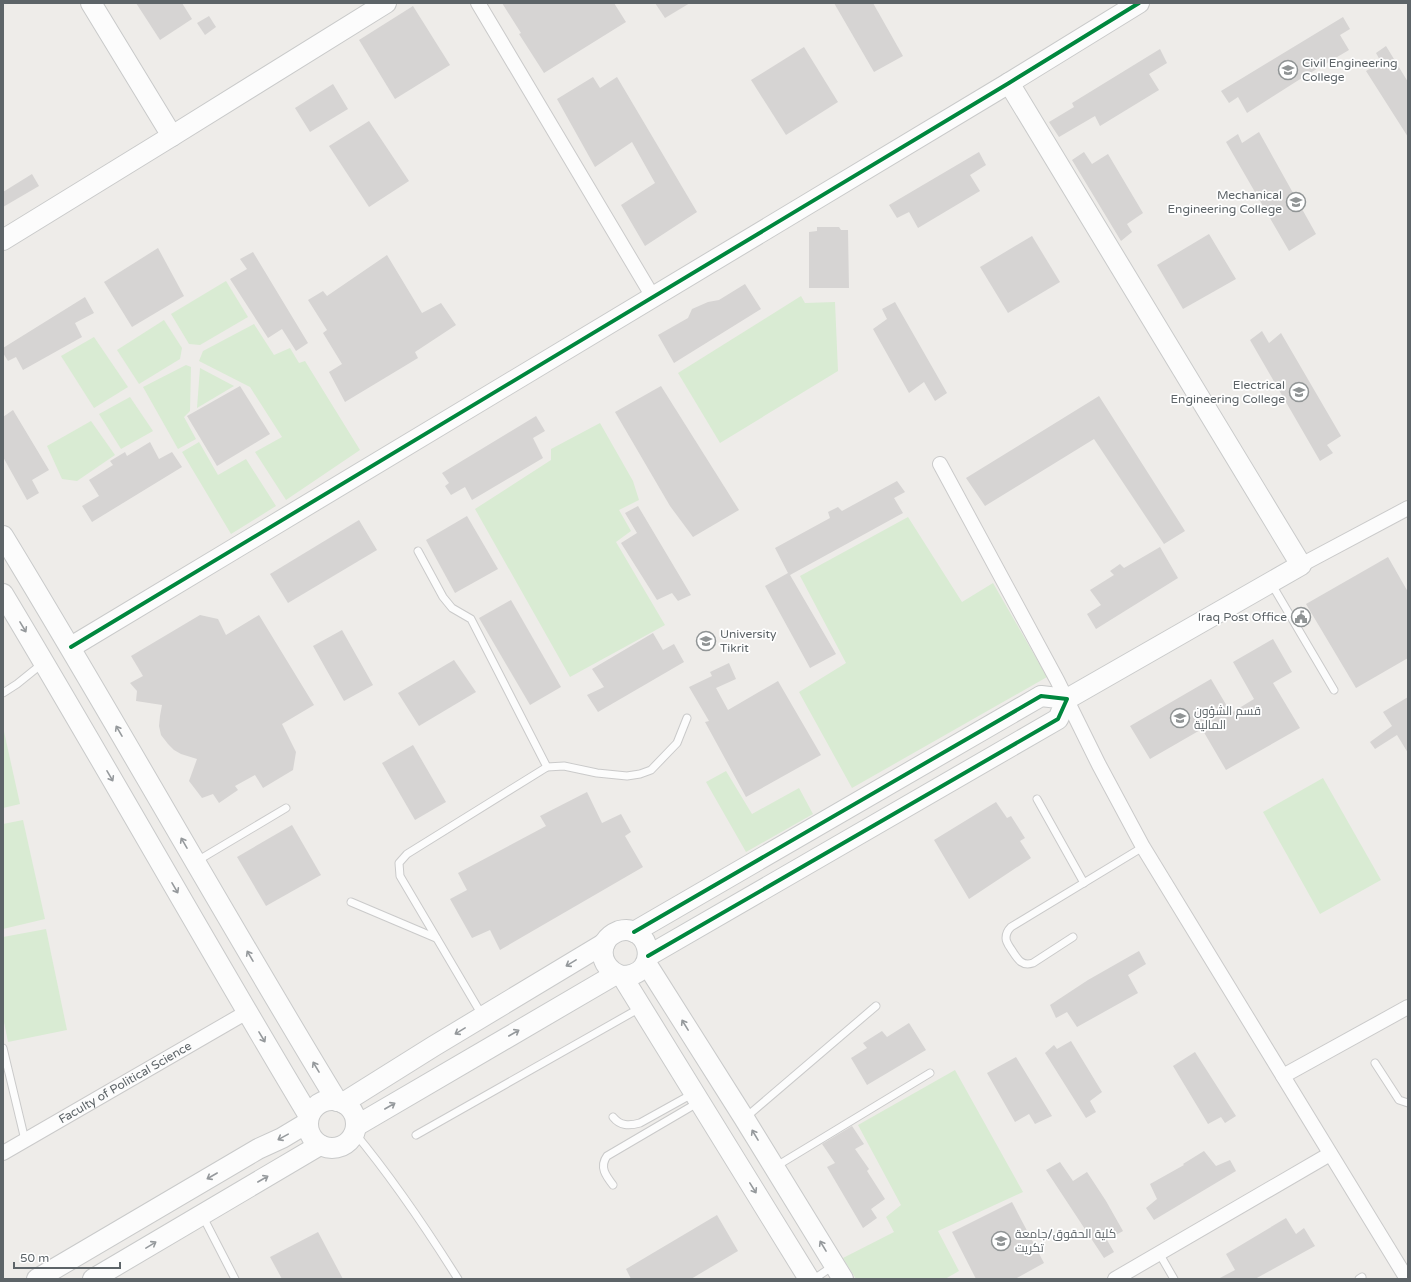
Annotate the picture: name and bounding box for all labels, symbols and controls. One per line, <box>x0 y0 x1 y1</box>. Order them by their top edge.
place label: Civil Engineering College <box>1302 56 1398 84</box>
school or university icon: Civil Engineering College <box>1277 59 1299 81</box>
place label: Mechanical Engineering College <box>1168 188 1282 216</box>
school or university icon: Mechanical Engineering College <box>1285 191 1307 213</box>
place label: Electrical Engineering College <box>1171 378 1285 406</box>
school or university icon: Electrical Engineering College <box>1288 381 1310 403</box>
public building icon: Iraq Post Office <box>1290 606 1312 628</box>
place label: Iraq Post Office <box>1198 610 1287 624</box>
one-way arrow <box>19 621 27 632</box>
place label: University Tikrit <box>720 627 777 655</box>
school or university icon: University Tikrit <box>695 630 717 652</box>
place label: قسم الشؤون المالية <box>1194 704 1261 732</box>
school or university icon: قسم الشؤون المالية <box>1169 707 1191 729</box>
one-way arrow <box>115 725 123 737</box>
one-way arrow <box>106 770 114 782</box>
one-way arrow <box>180 837 188 849</box>
one-way arrow <box>171 882 179 894</box>
one-way arrow <box>245 950 253 962</box>
one-way arrow <box>565 960 577 968</box>
one-way arrow <box>681 1019 689 1031</box>
one-way arrow <box>454 1027 466 1035</box>
one-way arrow <box>508 1029 520 1037</box>
one-way arrow <box>258 1031 266 1043</box>
street label: Faculty of Political Science <box>56 1038 194 1126</box>
one-way arrow <box>312 1061 320 1073</box>
one-way arrow <box>383 1102 395 1110</box>
one-way arrow <box>750 1129 758 1141</box>
one-way arrow <box>277 1133 289 1141</box>
one-way arrow <box>206 1173 218 1181</box>
one-way arrow <box>257 1175 269 1183</box>
one-way arrow <box>749 1182 757 1194</box>
place label: كلية الحقوق/جامعة تكريت <box>1015 1227 1116 1255</box>
school or university icon: كلية الحقوق/جامعة تكريت <box>990 1230 1012 1252</box>
one-way arrow <box>818 1240 826 1252</box>
one-way arrow <box>145 1241 156 1249</box>
scale bar <box>14 1244 120 1270</box>
text: 50 m <box>20 1251 49 1265</box>

